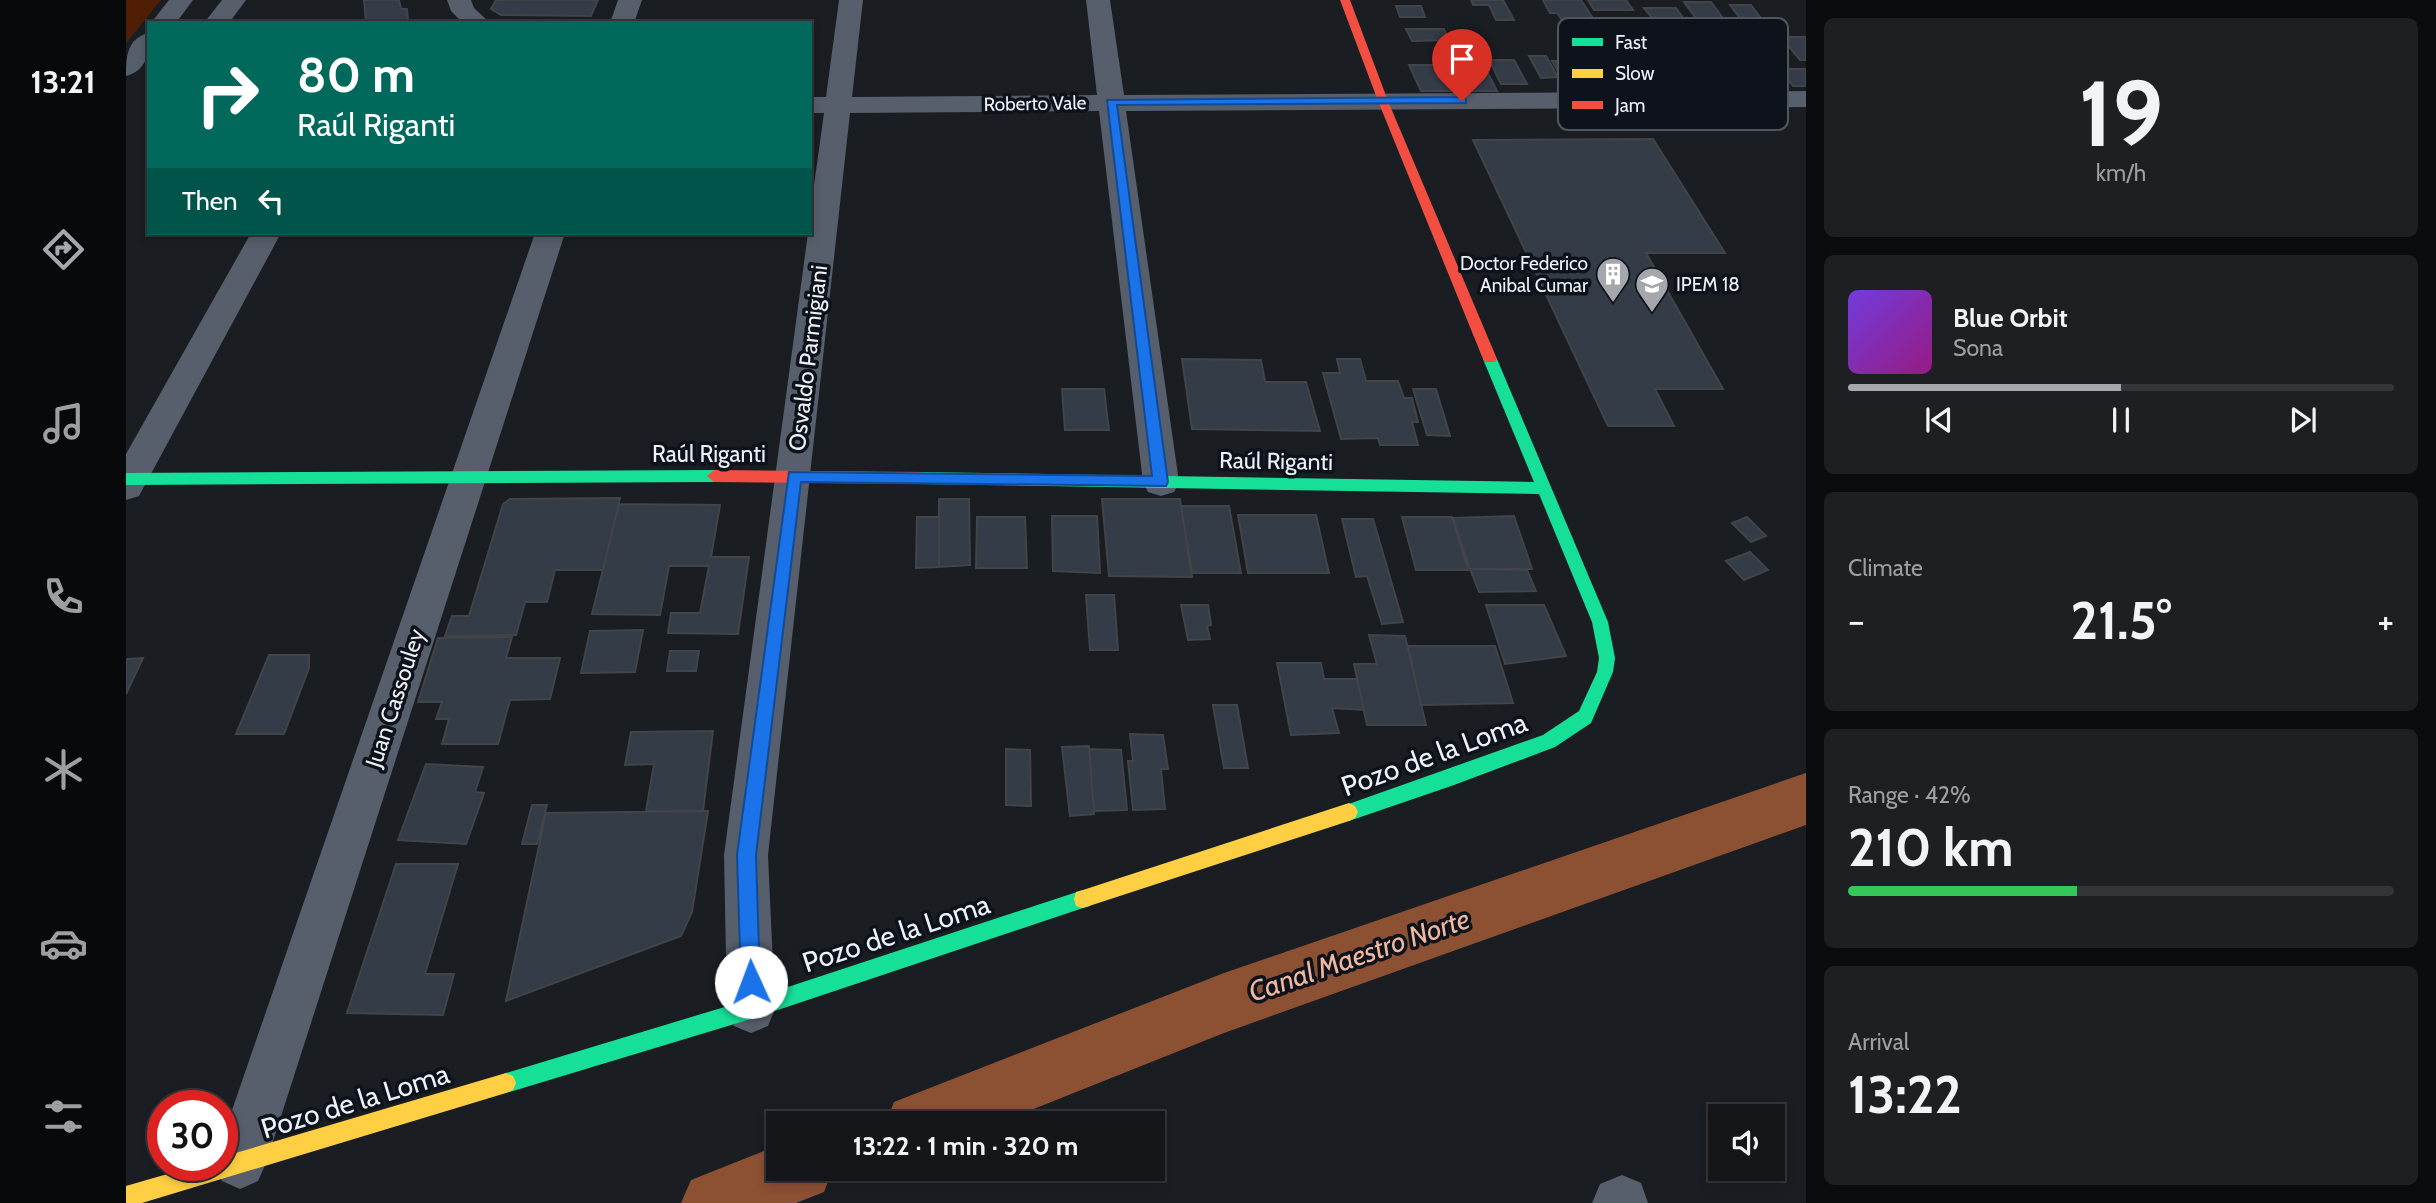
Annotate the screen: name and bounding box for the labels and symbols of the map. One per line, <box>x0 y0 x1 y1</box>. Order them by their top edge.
legend <box>1558 18 1788 130</box>
pin <box>1432 29 1492 101</box>
text: Fast <box>1615 31 1648 54</box>
text: Slow <box>1615 62 1655 85</box>
street label: Roberto Vale <box>983 91 1087 116</box>
text: Jam <box>1614 94 1645 117</box>
place label: Doctor Federico Anibal Cumar <box>1460 252 1588 297</box>
building icon: Doctor Federico Anibal Cumar <box>1594 255 1632 304</box>
street label: Osvaldo Parmigiani <box>783 264 833 452</box>
school or university icon: IPEM 18 <box>1633 265 1671 314</box>
place label: IPEM 18 <box>1676 273 1740 296</box>
street label: Raúl Riganti <box>652 440 766 468</box>
street label: Raúl Riganti <box>1219 446 1333 476</box>
street label: Juan Cassouley <box>359 625 431 772</box>
street label: Pozo de la Loma <box>1337 704 1532 803</box>
street label: Pozo de la Loma <box>798 887 995 979</box>
water label: Canal Maestro Norte <box>1244 901 1474 1009</box>
position arrow <box>714 945 788 1019</box>
street label: Pozo de la Loma <box>257 1056 454 1146</box>
speed limit sign: 30 <box>147 1090 238 1181</box>

